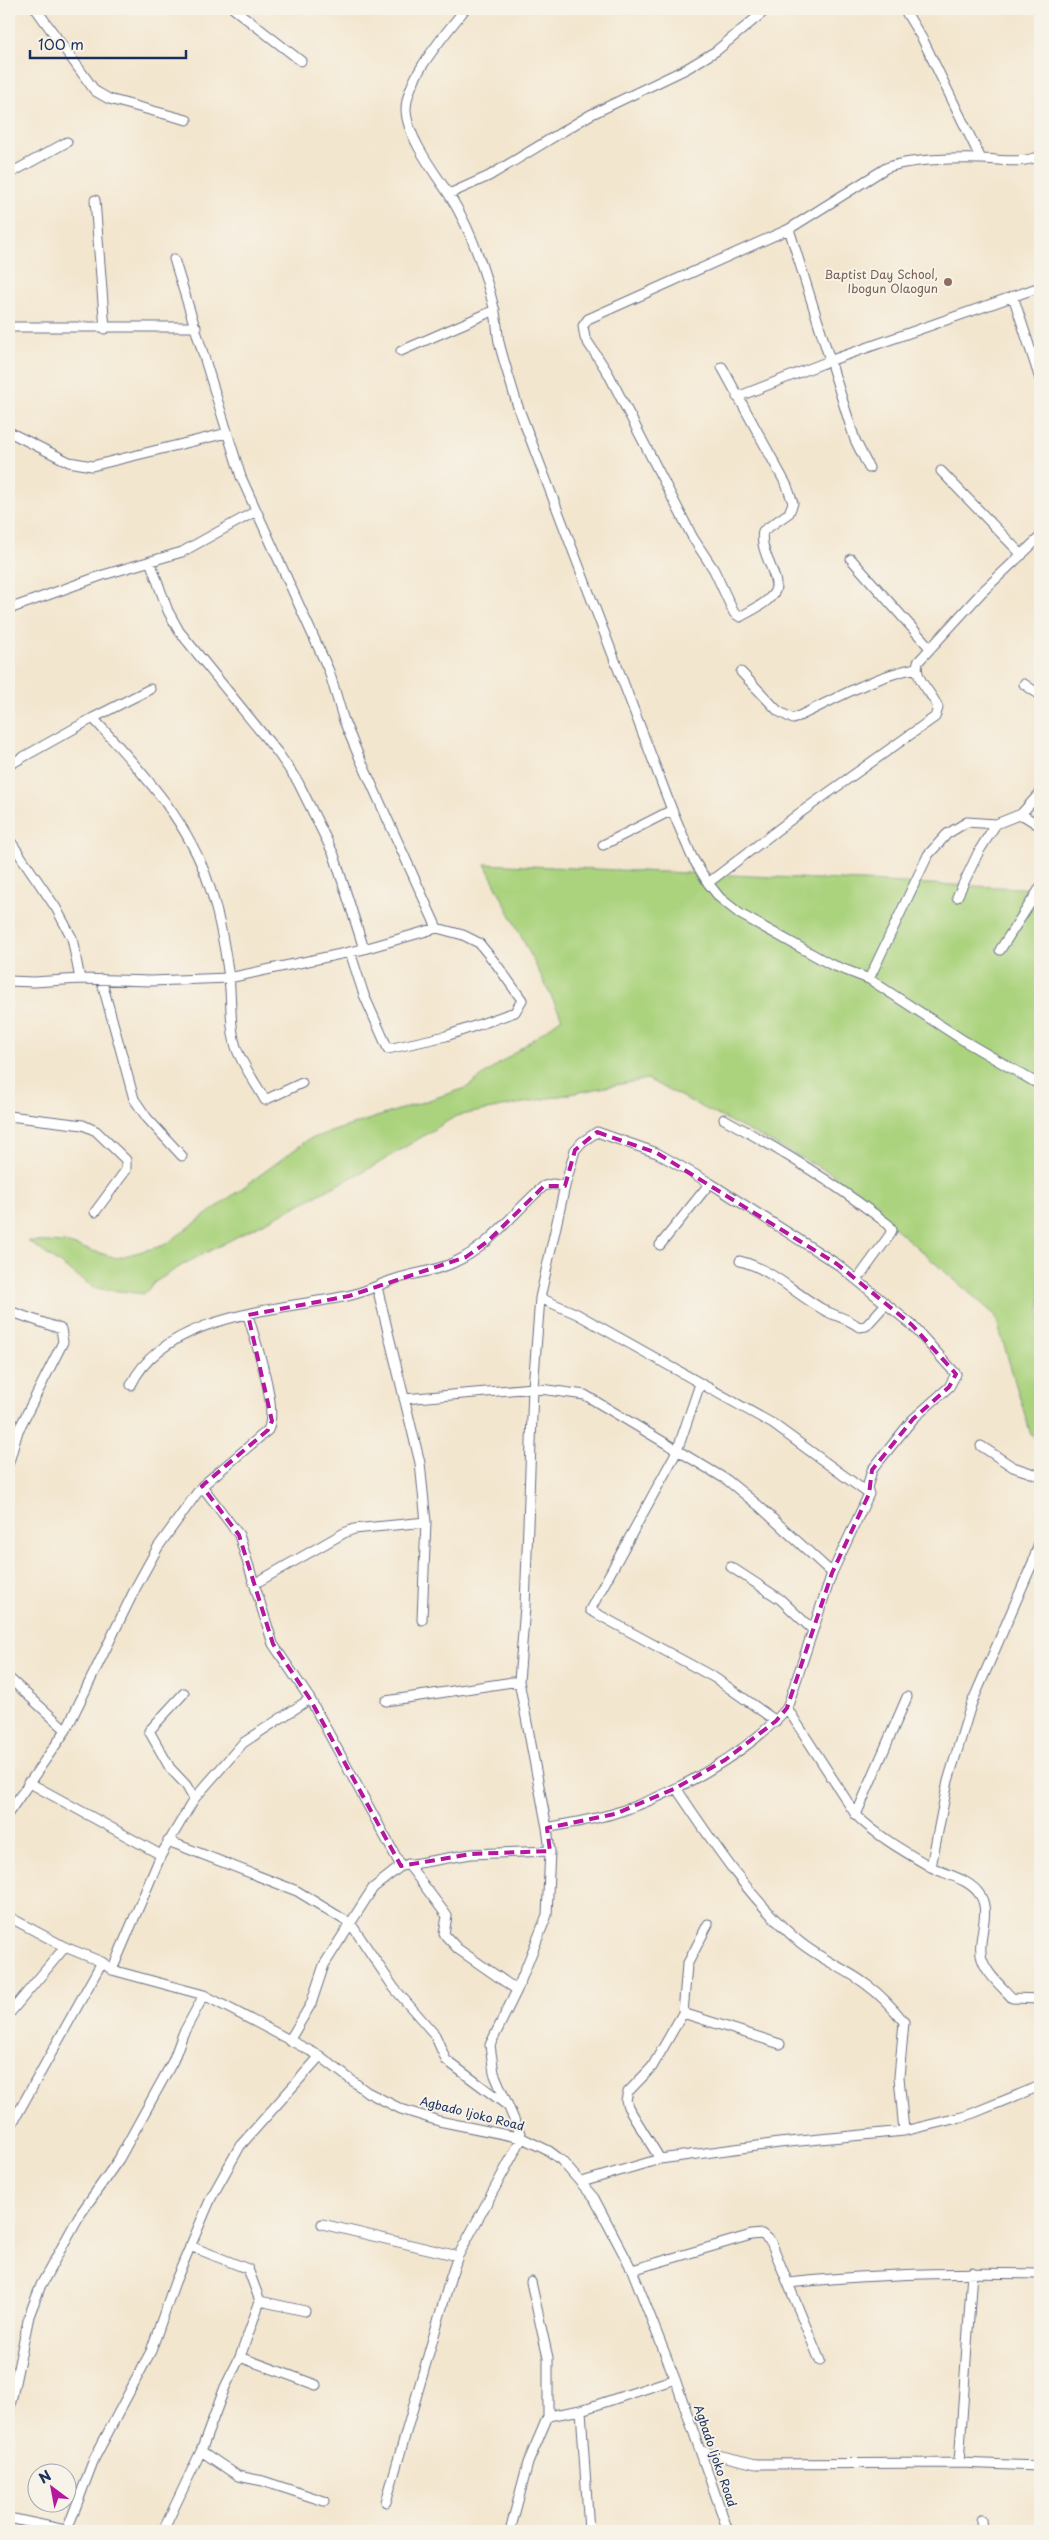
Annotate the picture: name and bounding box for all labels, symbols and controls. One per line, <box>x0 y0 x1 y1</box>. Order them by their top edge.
scale bar <box>30 28 186 60</box>
text: 100 m <box>38 32 84 55</box>
place label: Baptist Day School, Ibogun Olaogun <box>824 265 938 297</box>
marker: Baptist Day School, Ibogun Olaogun <box>942 276 954 288</box>
street label: Agbado Ijoko Road <box>418 2091 526 2135</box>
street label: Agbado Ijoko Road <box>690 2402 742 2509</box>
north arrow <box>28 2462 78 2512</box>
text: N <box>35 2465 55 2488</box>

